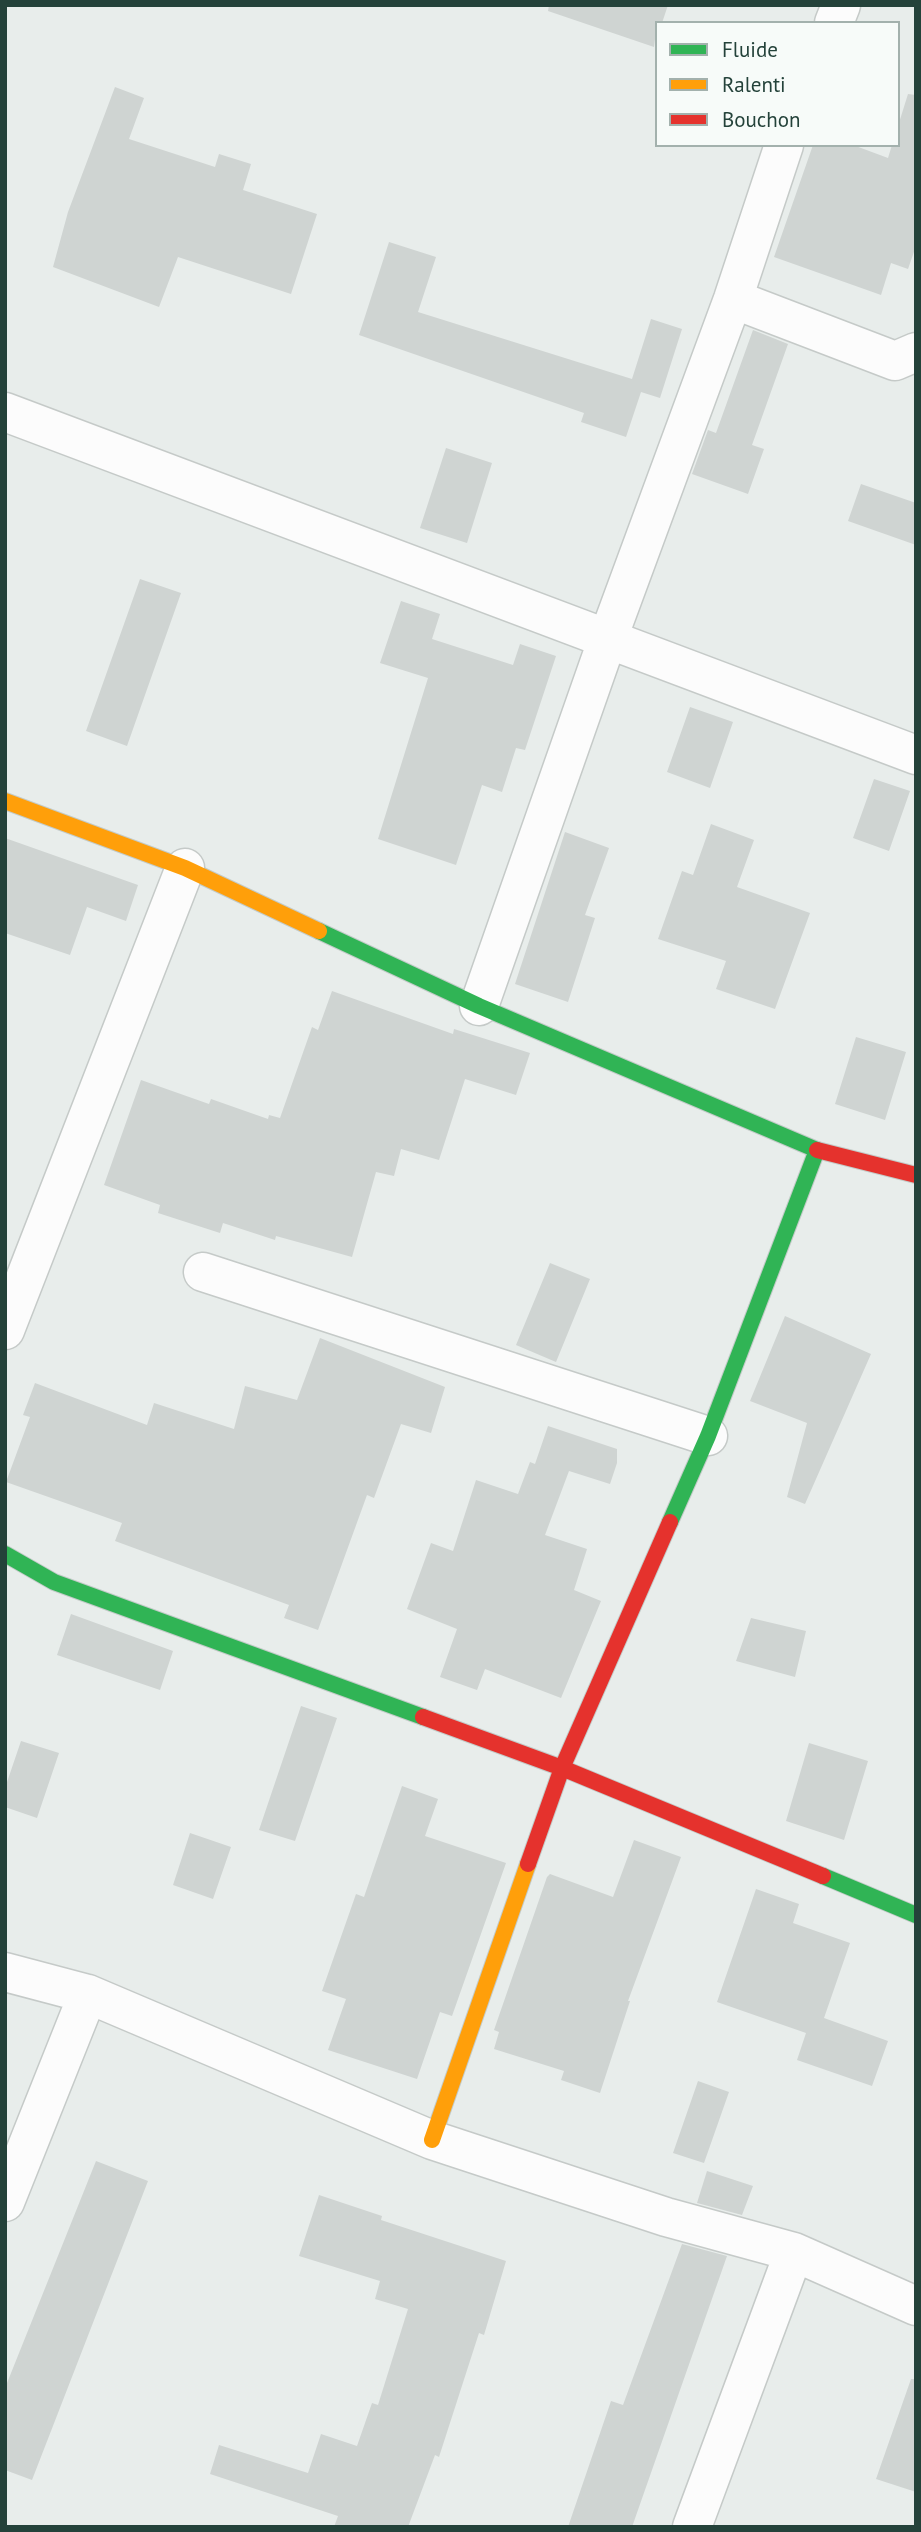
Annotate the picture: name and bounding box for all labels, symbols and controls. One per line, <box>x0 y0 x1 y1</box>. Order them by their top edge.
legend <box>655 21 900 147</box>
text: Fluide <box>722 36 778 63</box>
text: Ralenti <box>722 71 786 98</box>
text: Bouchon <box>722 106 801 133</box>

